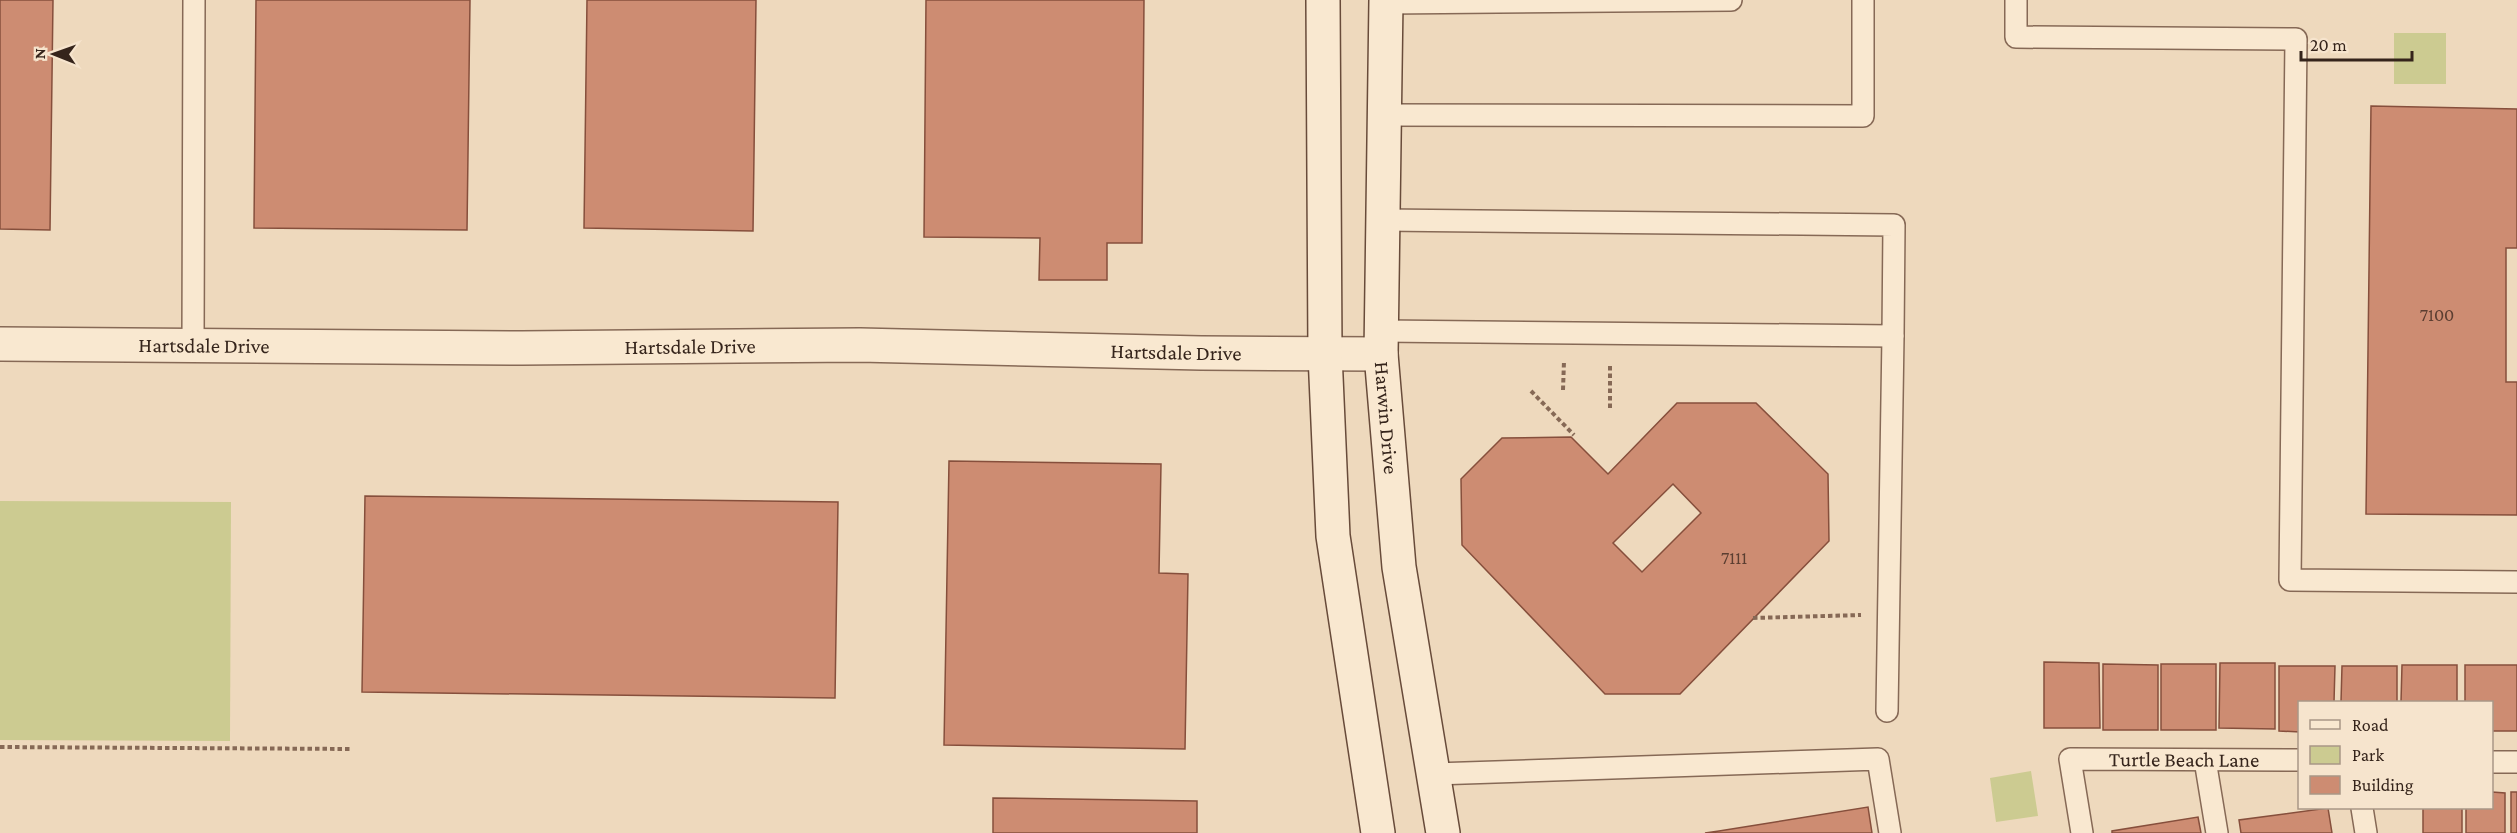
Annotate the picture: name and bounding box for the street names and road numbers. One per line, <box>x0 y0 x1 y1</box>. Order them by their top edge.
street label: Hartsdale Drive <box>138 333 270 358</box>
street label: Hartsdale Drive <box>624 334 756 359</box>
street label: Hartsdale Drive <box>1110 339 1242 365</box>
street label: Harwin Drive <box>1370 360 1403 475</box>
street label: Turtle Beach Lane <box>2109 747 2259 772</box>

